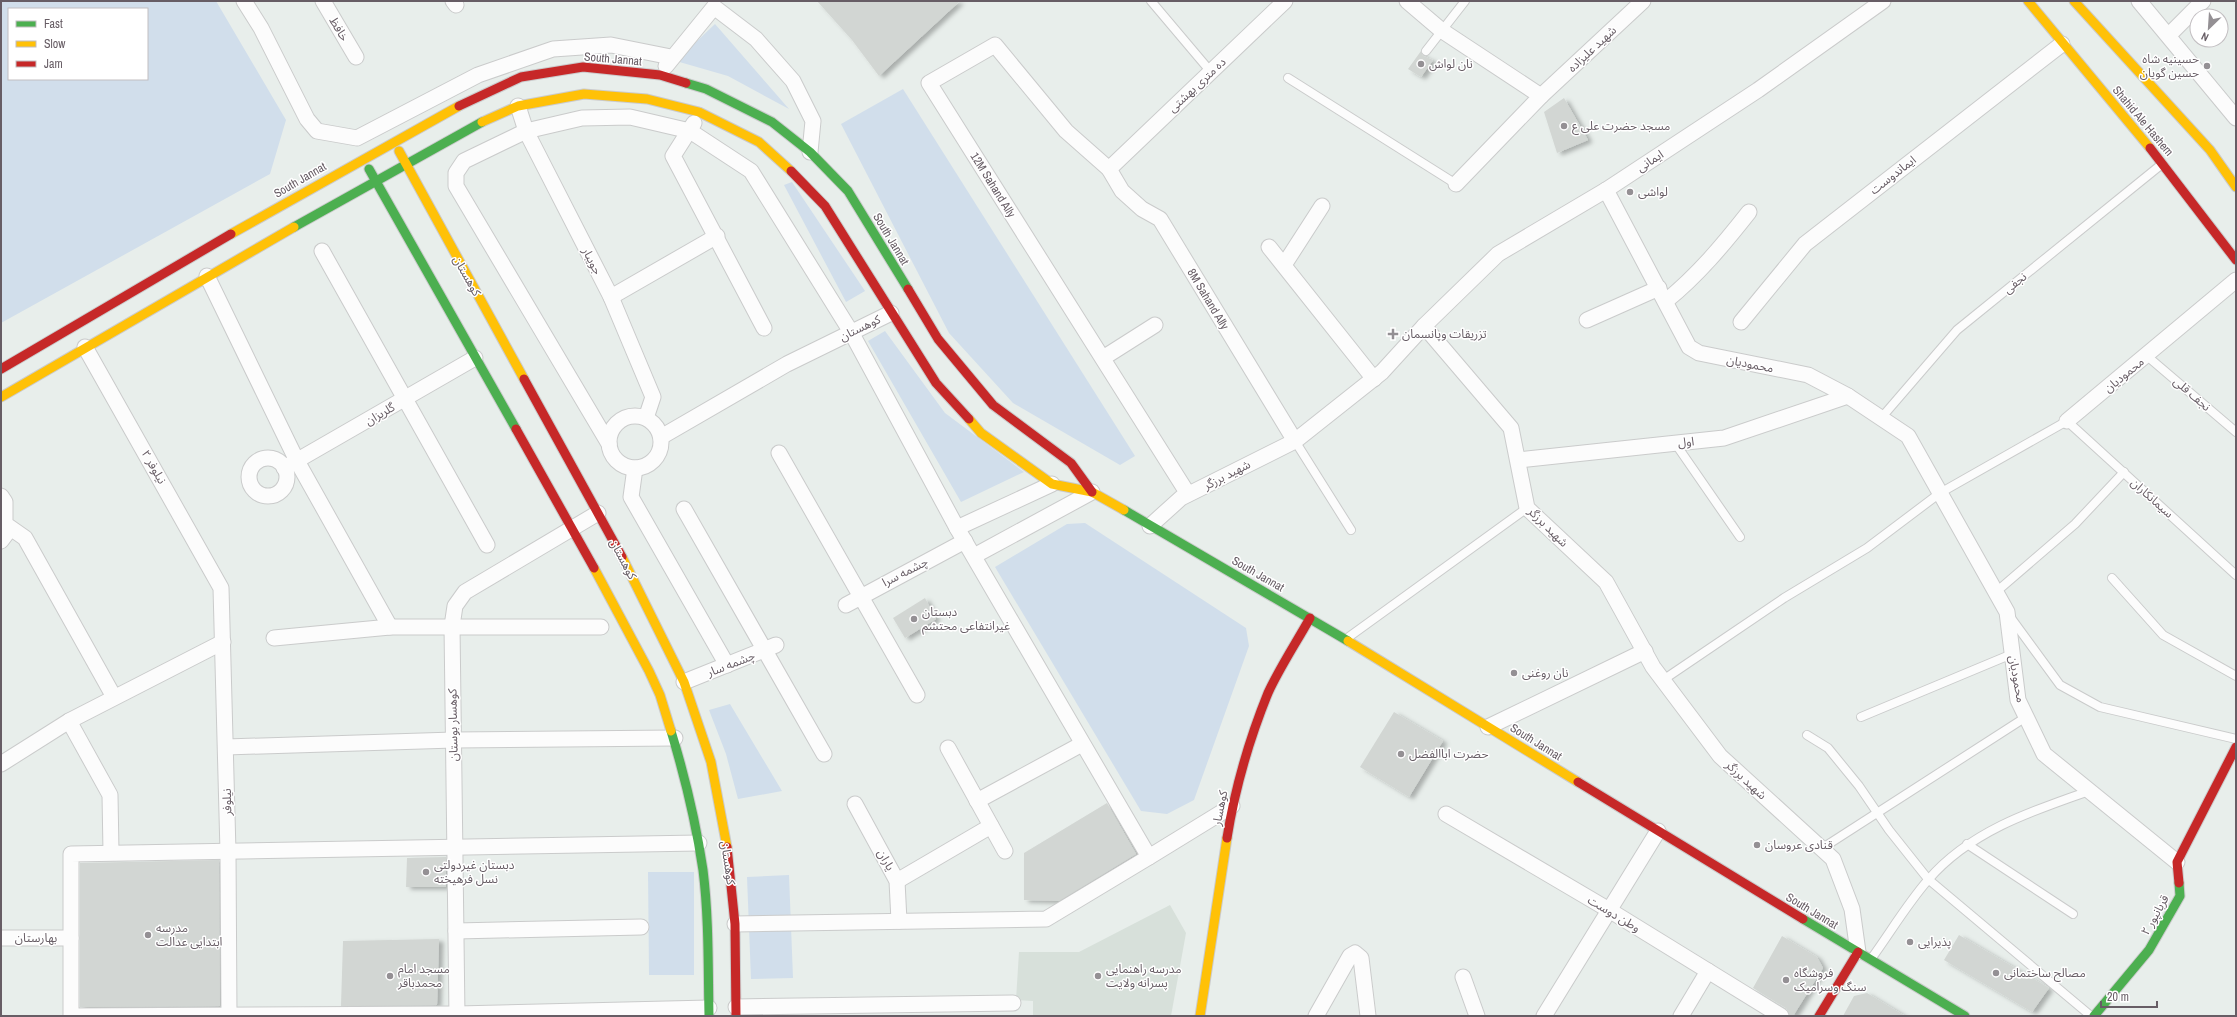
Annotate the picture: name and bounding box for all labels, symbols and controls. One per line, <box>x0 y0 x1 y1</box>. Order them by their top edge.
legend <box>8 8 148 80</box>
north arrow <box>2189 8 2229 48</box>
street label: خافظ <box>325 14 353 44</box>
text: Fast <box>44 16 63 32</box>
street label: شهید علیزاده <box>1564 22 1620 76</box>
text: N <box>2199 29 2211 45</box>
text: Slow <box>44 36 66 52</box>
street label: South Jannat <box>583 49 643 70</box>
place label: حسینیه شاه حسین گویان <box>2140 51 2199 81</box>
street label: ده متری بهشتی <box>1165 54 1230 116</box>
text: Jam <box>44 56 63 72</box>
place label: نان لواش <box>1429 56 1473 72</box>
marker: نان لواش <box>1416 59 1426 69</box>
marker: حسینیه شاه حسین گویان <box>2202 61 2212 71</box>
street label: Shahid Ale Hashem <box>2109 83 2177 159</box>
place label: مسجد حضرت علی ع <box>1572 118 1670 135</box>
marker: مسجد حضرت علی ع <box>1559 121 1569 131</box>
street label: ایمانی <box>1634 146 1667 176</box>
street label: 12M Sahand Ally <box>967 149 1019 221</box>
street label: ایماندوست <box>1867 152 1919 198</box>
street label: South Jannat <box>271 158 329 201</box>
place label: لواشی <box>1638 184 1668 200</box>
marker: لواشی <box>1625 187 1635 197</box>
street label: South Jannat <box>869 210 913 268</box>
street label: جویبار <box>578 244 606 277</box>
street label: کوهستان <box>449 253 485 300</box>
street label: 8M Sahand Ally <box>1184 266 1233 332</box>
street label: نجفی <box>2000 269 2030 297</box>
street label: کوهستان <box>837 311 884 345</box>
place label: تزریقات وپانسمان <box>1402 326 1487 342</box>
marker: تزریقات وپانسمان <box>1387 328 1399 340</box>
street label: محمودیان <box>1725 352 1775 376</box>
street label: محمودیان <box>2100 354 2148 396</box>
street label: نجف قلی <box>2170 373 2214 415</box>
street label: گلریزان <box>362 399 399 429</box>
street label: اول <box>1677 433 1695 451</box>
street label: نیلوفر ۲ <box>138 447 170 487</box>
street label: شهید برزگر <box>1200 456 1253 494</box>
street label: سیمانکاران <box>2127 475 2177 521</box>
street label: شهید برزگر <box>1524 503 1572 551</box>
street label: کوهستان <box>606 536 641 583</box>
street label: South Jannat <box>1229 553 1287 596</box>
street label: چشمه‌ سرا <box>879 554 931 590</box>
place label: دبستان غیرانتفاعی محتشم <box>922 604 1010 635</box>
marker: دبستان غیرانتفاعی محتشم <box>909 614 919 624</box>
street label: چشمه سار <box>704 648 757 681</box>
street label: محمودیان <box>2005 654 2029 704</box>
place label: نان روغنی <box>1522 665 1568 681</box>
marker: نان روغنی <box>1509 668 1519 678</box>
street label: کوهسار بوستان <box>444 687 462 762</box>
street label: South Jannat <box>1507 720 1565 764</box>
place label: حضرت اباالفضل <box>1409 746 1489 762</box>
marker: حضرت اباالفضل <box>1396 749 1406 759</box>
street label: شهید برزگر <box>1721 756 1770 803</box>
street label: نیلوفر <box>219 788 235 817</box>
street label: کوهسار <box>1209 788 1231 828</box>
place label: قنادی عروسان <box>1765 837 1833 853</box>
street label: کوهستان <box>717 840 739 887</box>
marker: قنادی عروسان <box>1752 840 1762 850</box>
street label: یاران <box>874 846 898 874</box>
place label: دبستان غیردولتی نسل فرهیخته <box>434 857 515 887</box>
marker: دبستان غیردولتی نسل فرهیخته <box>421 867 431 877</box>
street label: South Jannat <box>1783 889 1841 933</box>
street label: وطن دوست <box>1585 892 1643 936</box>
street label: قربانپور ۲ <box>2137 892 2173 938</box>
place label: مدرسه ابتدایی عدالت <box>156 920 223 950</box>
street label: بهارستان <box>15 930 57 946</box>
marker: مدرسه ابتدایی عدالت <box>143 930 153 940</box>
place label: پذیرایی <box>1918 934 1951 950</box>
marker: پذیرایی <box>1905 937 1915 947</box>
place label: مسجد امام محمدباقر <box>397 961 450 991</box>
place label: مدرسه راهنمایی پسرانه ولایت <box>1106 961 1182 991</box>
place label: فروشگاه سنگ وسرامیک <box>1794 965 1867 995</box>
place label: مصالح ساختمانی <box>2004 965 2086 982</box>
marker: مصالح ساختمانی <box>1991 968 2001 978</box>
marker: مسجد امام محمدباقر <box>385 971 395 981</box>
marker: مدرسه راهنمایی پسرانه ولایت <box>1093 971 1103 981</box>
marker: فروشگاه سنگ وسرامیک <box>1781 975 1791 985</box>
scale bar <box>2101 983 2157 1009</box>
text: 20 m <box>2107 989 2129 1005</box>

